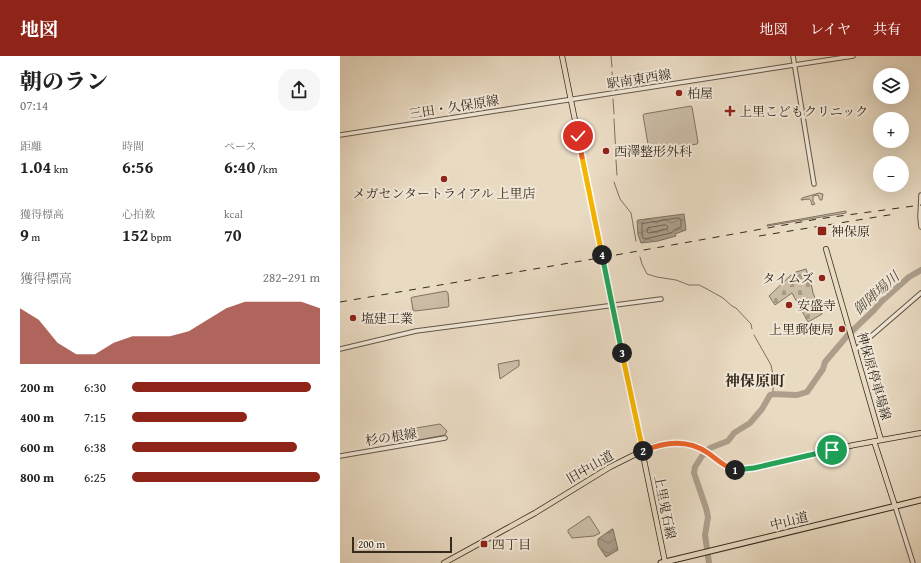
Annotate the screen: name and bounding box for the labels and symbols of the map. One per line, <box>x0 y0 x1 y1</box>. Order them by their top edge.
street label: 駅南東西線 <box>605 65 673 93</box>
place label: 柏屋 <box>687 84 713 103</box>
marker: 柏屋 <box>674 88 684 98</box>
street label: 三田・久保原線 <box>408 90 500 124</box>
place label: 上里こどもクリニック <box>739 102 868 121</box>
marker: 上里こどもクリニック <box>724 105 736 117</box>
pin <box>561 119 595 153</box>
place label: 西澤整形外科 <box>614 142 692 161</box>
marker: 西澤整形外科 <box>601 146 611 156</box>
marker: メガセンタートライアル 上里店 <box>439 174 449 184</box>
place label: メガセンタートライアル 上里店 <box>352 184 536 203</box>
place label: 神保原 <box>831 222 870 241</box>
marker: 神保原 <box>816 225 828 237</box>
pin: 4 <box>592 245 612 265</box>
water label: 御陣場川 <box>849 265 905 319</box>
place label: タイムズ <box>762 269 814 288</box>
marker: タイムズ <box>817 273 827 283</box>
place label: 安盛寺 <box>797 296 836 315</box>
marker: 安盛寺 <box>784 300 794 310</box>
place label: 塩建工業 <box>361 309 413 328</box>
marker: 塩建工業 <box>348 313 358 323</box>
place label: 上里郵便局 <box>769 320 834 339</box>
marker: 上里郵便局 <box>837 324 847 334</box>
street label: 神保原停車場線 <box>852 330 896 422</box>
pin: 3 <box>612 343 632 363</box>
district label: 神保原町 <box>725 370 785 391</box>
street label: 杉の根線 <box>364 424 418 450</box>
pin <box>815 433 849 467</box>
pin: 2 <box>633 441 653 461</box>
street label: 旧中山道 <box>563 446 617 488</box>
pin: 1 <box>725 460 745 480</box>
street label: 上里鬼石線 <box>649 473 681 541</box>
street label: 中山道 <box>768 507 810 535</box>
scale bar <box>352 535 452 554</box>
place label: 四丁目 <box>492 535 531 554</box>
marker: 四丁目 <box>479 539 489 549</box>

